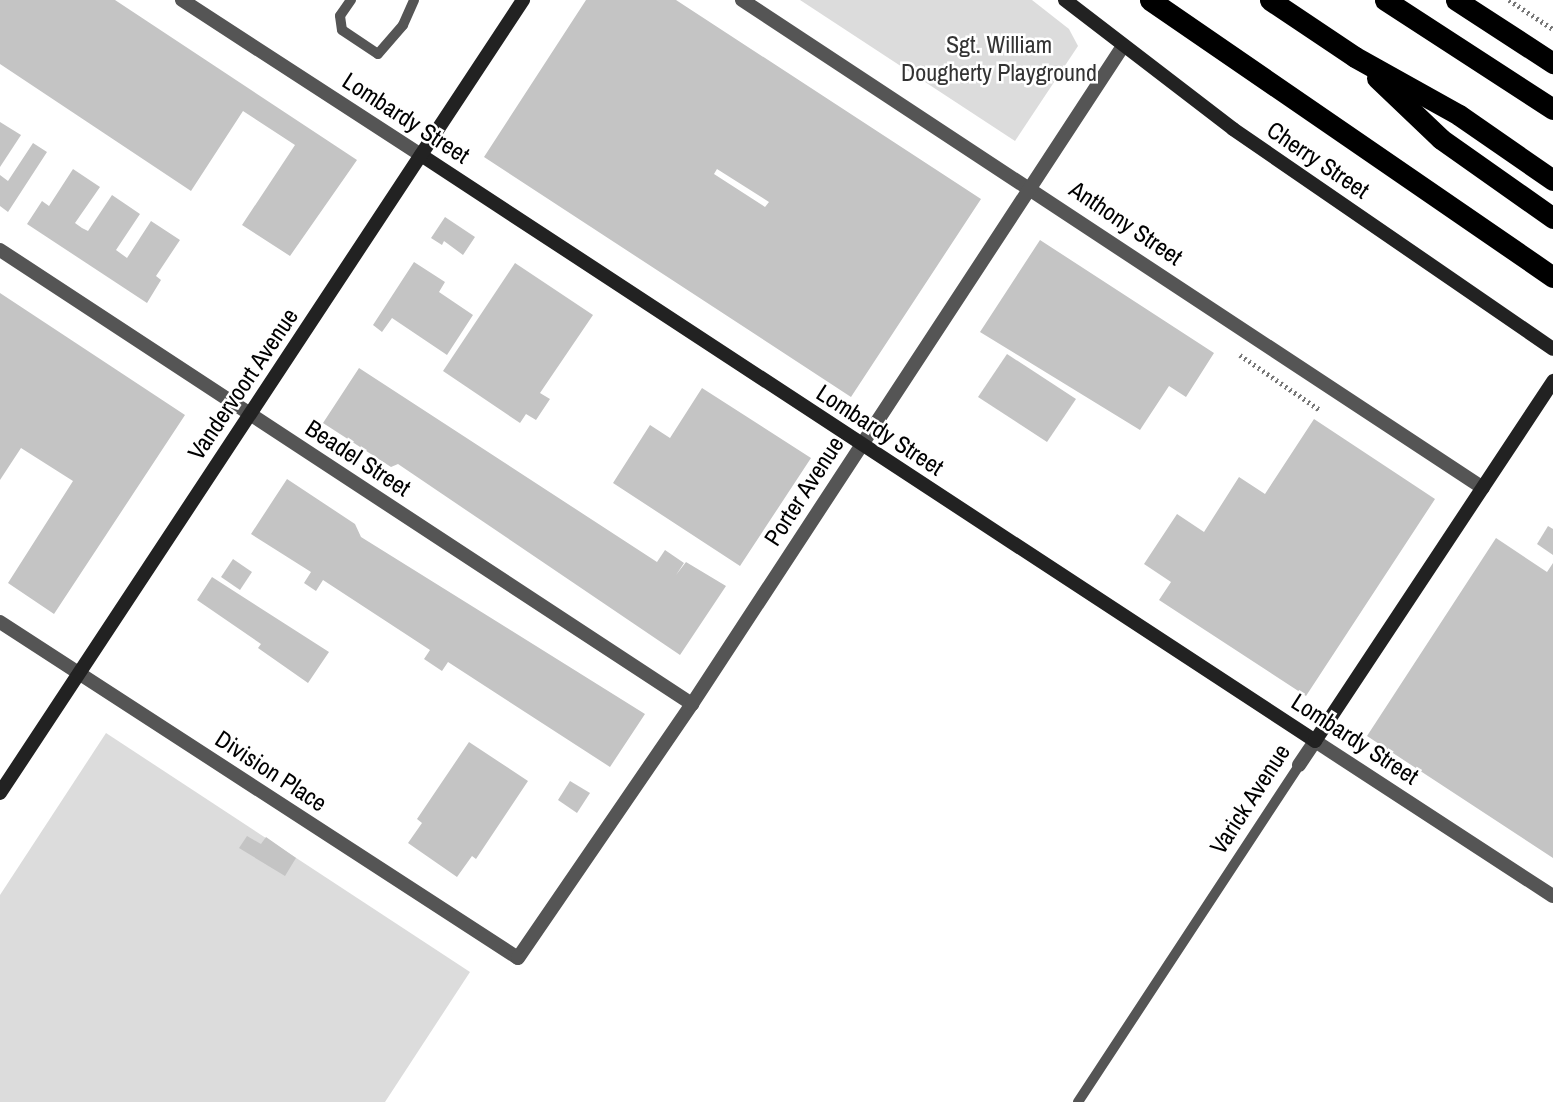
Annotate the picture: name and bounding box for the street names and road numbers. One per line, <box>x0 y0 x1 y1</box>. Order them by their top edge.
street label: Lombardy Street <box>337 66 475 170</box>
street label: Cherry Street <box>1261 115 1375 205</box>
street label: Anthony Street <box>1064 175 1188 271</box>
street label: Vandervoort Avenue <box>181 302 305 466</box>
street label: Lombardy Street <box>811 378 949 482</box>
street label: Beadel Street <box>300 413 416 503</box>
street label: Porter Avenue <box>758 431 850 551</box>
street label: Lombardy Street <box>1286 687 1424 791</box>
street label: Division Place <box>210 724 332 818</box>
street label: Varick Avenue <box>1204 738 1296 860</box>

